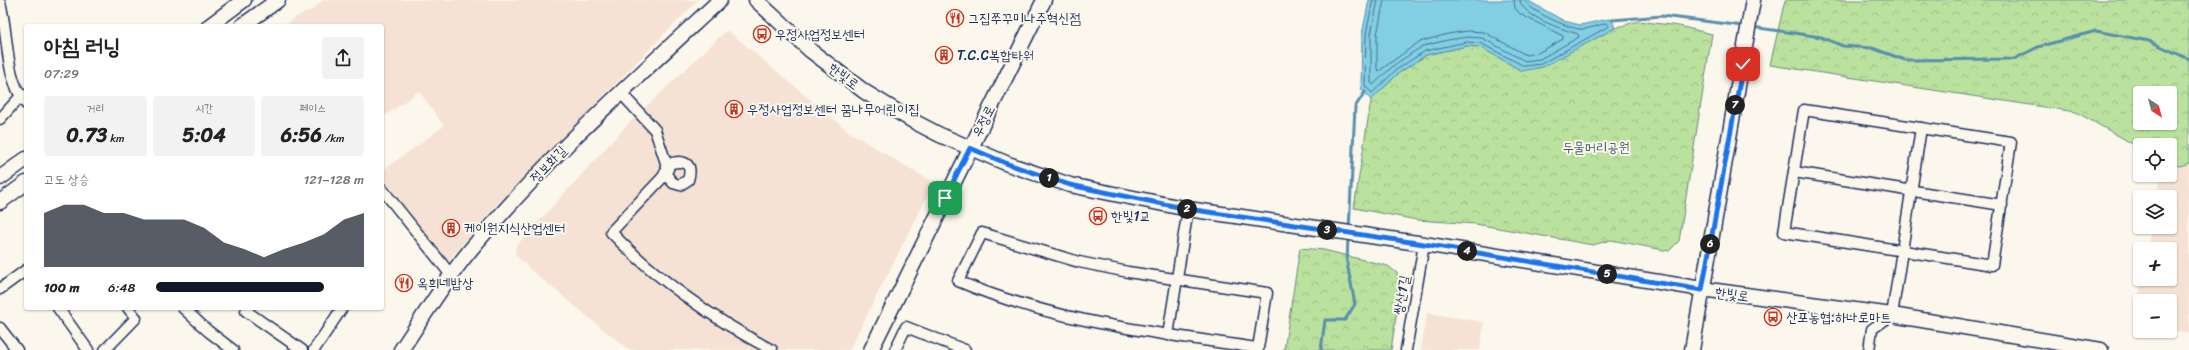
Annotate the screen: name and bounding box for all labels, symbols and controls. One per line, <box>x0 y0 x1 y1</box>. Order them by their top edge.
place label: 그집쭈꾸미나주혁신점 <box>968 6 1081 31</box>
restaurant icon: 그집쭈꾸미나주혁신점 <box>945 8 965 28</box>
place label: 우정사업정보센터 <box>775 22 865 47</box>
bus stop icon: 우정사업정보센터 <box>752 24 772 44</box>
text: 아침 러닝 <box>44 27 121 66</box>
button: share <box>322 37 364 79</box>
place label: T.C.C복합타워 <box>957 43 1034 68</box>
building icon: T.C.C복합타워 <box>934 45 954 65</box>
pin <box>1726 47 1760 81</box>
icon: check <box>1732 53 1754 75</box>
street label: 한빛로 <box>823 56 865 97</box>
text: 07:29 <box>44 62 79 85</box>
north arrow <box>2133 86 2177 130</box>
map controls <box>2133 86 2177 338</box>
pin: 7 <box>1725 95 1745 115</box>
text: 7 <box>1732 95 1738 114</box>
place label: 우정사업정보센터 꿈나무어린이집 <box>747 97 920 122</box>
text: 거리 <box>86 99 104 118</box>
text: 시간 <box>195 99 213 118</box>
text: 페이스 <box>299 99 326 118</box>
building icon: 우정사업정보센터 꿈나무어린이집 <box>724 99 744 119</box>
street label: 우정로 <box>965 100 1002 142</box>
text: 0.73 <box>66 118 107 153</box>
text: 5:04 <box>182 118 226 153</box>
text: 6:56 <box>281 118 322 153</box>
text: km <box>107 129 124 148</box>
text: /km <box>322 129 344 148</box>
park label: 두물머리공원 <box>1562 135 1630 160</box>
button: locate <box>2133 138 2177 182</box>
street label: 정보화길 <box>524 139 574 189</box>
text: 고도 상승 <box>44 168 89 191</box>
text: 121–128 m <box>304 168 364 191</box>
pin: 1 <box>1039 168 1059 188</box>
text: 1 <box>1047 168 1051 187</box>
pin <box>928 181 962 215</box>
icon: arrive <box>934 187 956 209</box>
button: layers <box>2133 190 2177 234</box>
pin: 2 <box>1177 199 1197 219</box>
text: 2 <box>1184 199 1190 218</box>
place label: 한빛1교 <box>1111 204 1151 229</box>
bus stop icon: 한빛1교 <box>1088 206 1108 226</box>
place label: 케이원지식산업센터 <box>464 216 565 241</box>
building icon: 케이원지식산업센터 <box>441 218 461 238</box>
pin: 3 <box>1317 220 1337 240</box>
text: 3 <box>1324 220 1330 239</box>
pin: 6 <box>1700 234 1720 254</box>
text: 6 <box>1707 234 1713 253</box>
pin: 4 <box>1457 241 1477 261</box>
text: 4 <box>1464 241 1470 260</box>
button: + <box>2133 242 2177 286</box>
pin: 5 <box>1597 264 1617 284</box>
text: 5 <box>1604 264 1610 283</box>
place label: 옥희네밥상 <box>417 271 474 296</box>
restaurant icon: 옥희네밥상 <box>394 273 414 293</box>
street label: 쌍산1길 <box>1386 273 1417 317</box>
text: 100 m <box>44 276 79 299</box>
text: 6:48 <box>108 276 135 299</box>
street label: 한빛로 <box>1713 280 1750 309</box>
button: − <box>2133 294 2177 338</box>
place label: 산포농협.하나로마트 <box>1786 305 1892 330</box>
bus stop icon: 산포농협.하나로마트 <box>1763 307 1783 327</box>

